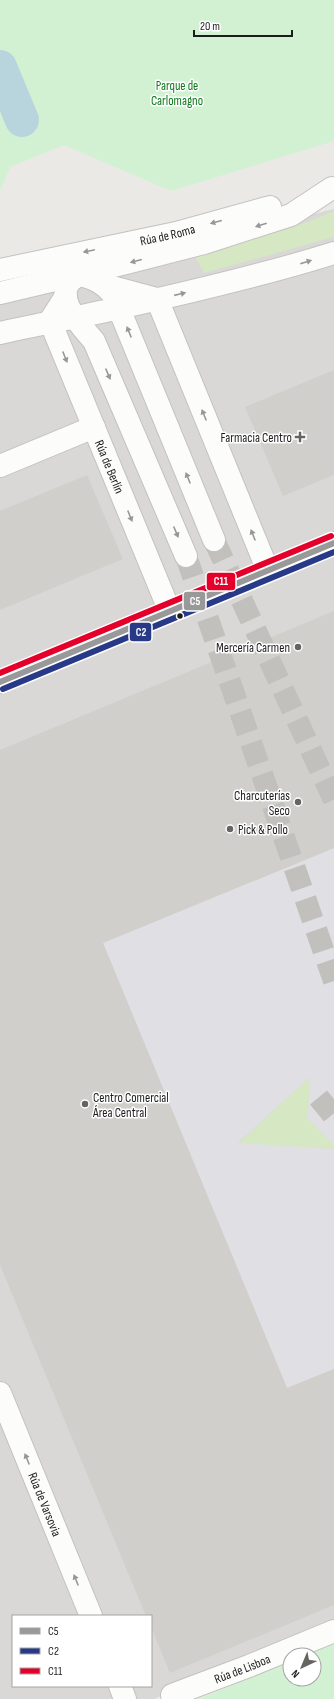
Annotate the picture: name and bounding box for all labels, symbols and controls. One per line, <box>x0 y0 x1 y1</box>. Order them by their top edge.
scale bar <box>194 12 292 38</box>
text: 20 m <box>200 19 220 34</box>
park label: Parque de Carlomagno <box>151 78 203 109</box>
one-way arrow <box>210 219 222 225</box>
street label: Rúa de Roma <box>139 221 197 249</box>
one-way arrow <box>254 222 266 228</box>
one-way arrow <box>83 248 96 254</box>
one-way arrow <box>130 258 142 264</box>
one-way arrow <box>301 258 313 264</box>
one-way arrow <box>174 290 186 296</box>
one-way arrow <box>125 325 131 337</box>
one-way arrow <box>62 352 68 363</box>
one-way arrow <box>105 369 111 380</box>
one-way arrow <box>200 408 206 420</box>
place label: Farmacia Centro <box>221 430 292 446</box>
marker: Farmacia Centro <box>295 432 305 442</box>
street label: Rúa de Berlín <box>91 438 127 496</box>
one-way arrow <box>185 472 191 484</box>
one-way arrow <box>128 511 134 523</box>
one-way arrow <box>173 527 179 538</box>
one-way arrow <box>250 528 256 540</box>
line badge: C11 <box>206 572 236 591</box>
text: C11 <box>214 575 229 588</box>
line badge: C5 <box>183 591 206 611</box>
text: C5 <box>190 595 200 608</box>
unlabelled marker <box>175 611 185 621</box>
line badge: C2 <box>129 622 152 642</box>
text: C2 <box>136 626 146 639</box>
place label: Mercería Carmen <box>216 640 290 656</box>
marker: Mercería Carmen <box>293 642 303 652</box>
place label: Charcuterías Seco <box>234 788 290 819</box>
marker: Charcuterías Seco <box>293 797 303 807</box>
place label: Pick & Pollo <box>238 822 288 838</box>
marker: Pick & Pollo <box>225 824 235 834</box>
place label: Centro Comercial Área Central <box>92 1090 169 1121</box>
marker: Centro Comercial Área Central <box>80 1099 90 1109</box>
one-way arrow <box>24 1453 30 1465</box>
street label: Rúa de Varsovia <box>24 1470 65 1539</box>
one-way arrow <box>73 1573 79 1585</box>
legend <box>12 1615 152 1687</box>
text: C5 <box>48 1624 59 1639</box>
text: C2 <box>48 1644 59 1659</box>
north arrow <box>282 1647 322 1687</box>
street label: Rúa de Lisboa <box>212 1651 273 1687</box>
text: C11 <box>48 1664 63 1679</box>
text: N <box>289 1667 302 1681</box>

